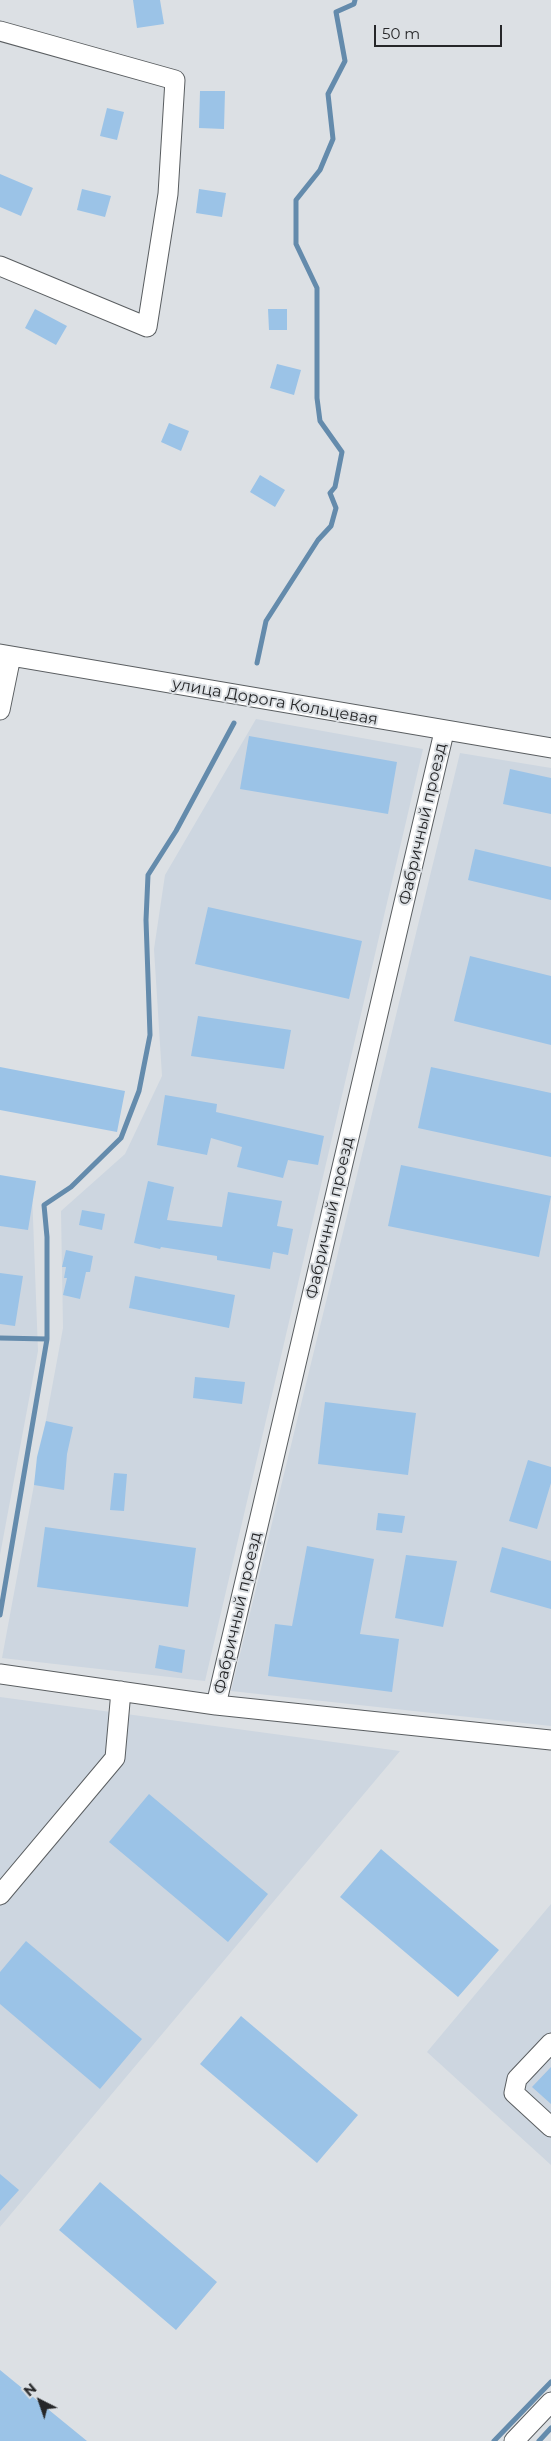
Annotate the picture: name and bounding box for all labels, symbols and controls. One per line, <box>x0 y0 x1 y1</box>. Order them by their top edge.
scale bar <box>376 15 504 47</box>
text: 50 m <box>382 24 420 43</box>
street label: улица Дорога Кольцевая <box>171 674 379 730</box>
street label: Фабричный проезд <box>395 741 451 907</box>
street label: Фабричный проезд <box>302 1135 358 1301</box>
street label: Фабричный проезд <box>210 1530 266 1696</box>
north arrow <box>15 2376 65 2426</box>
text: N <box>20 2379 40 2400</box>

